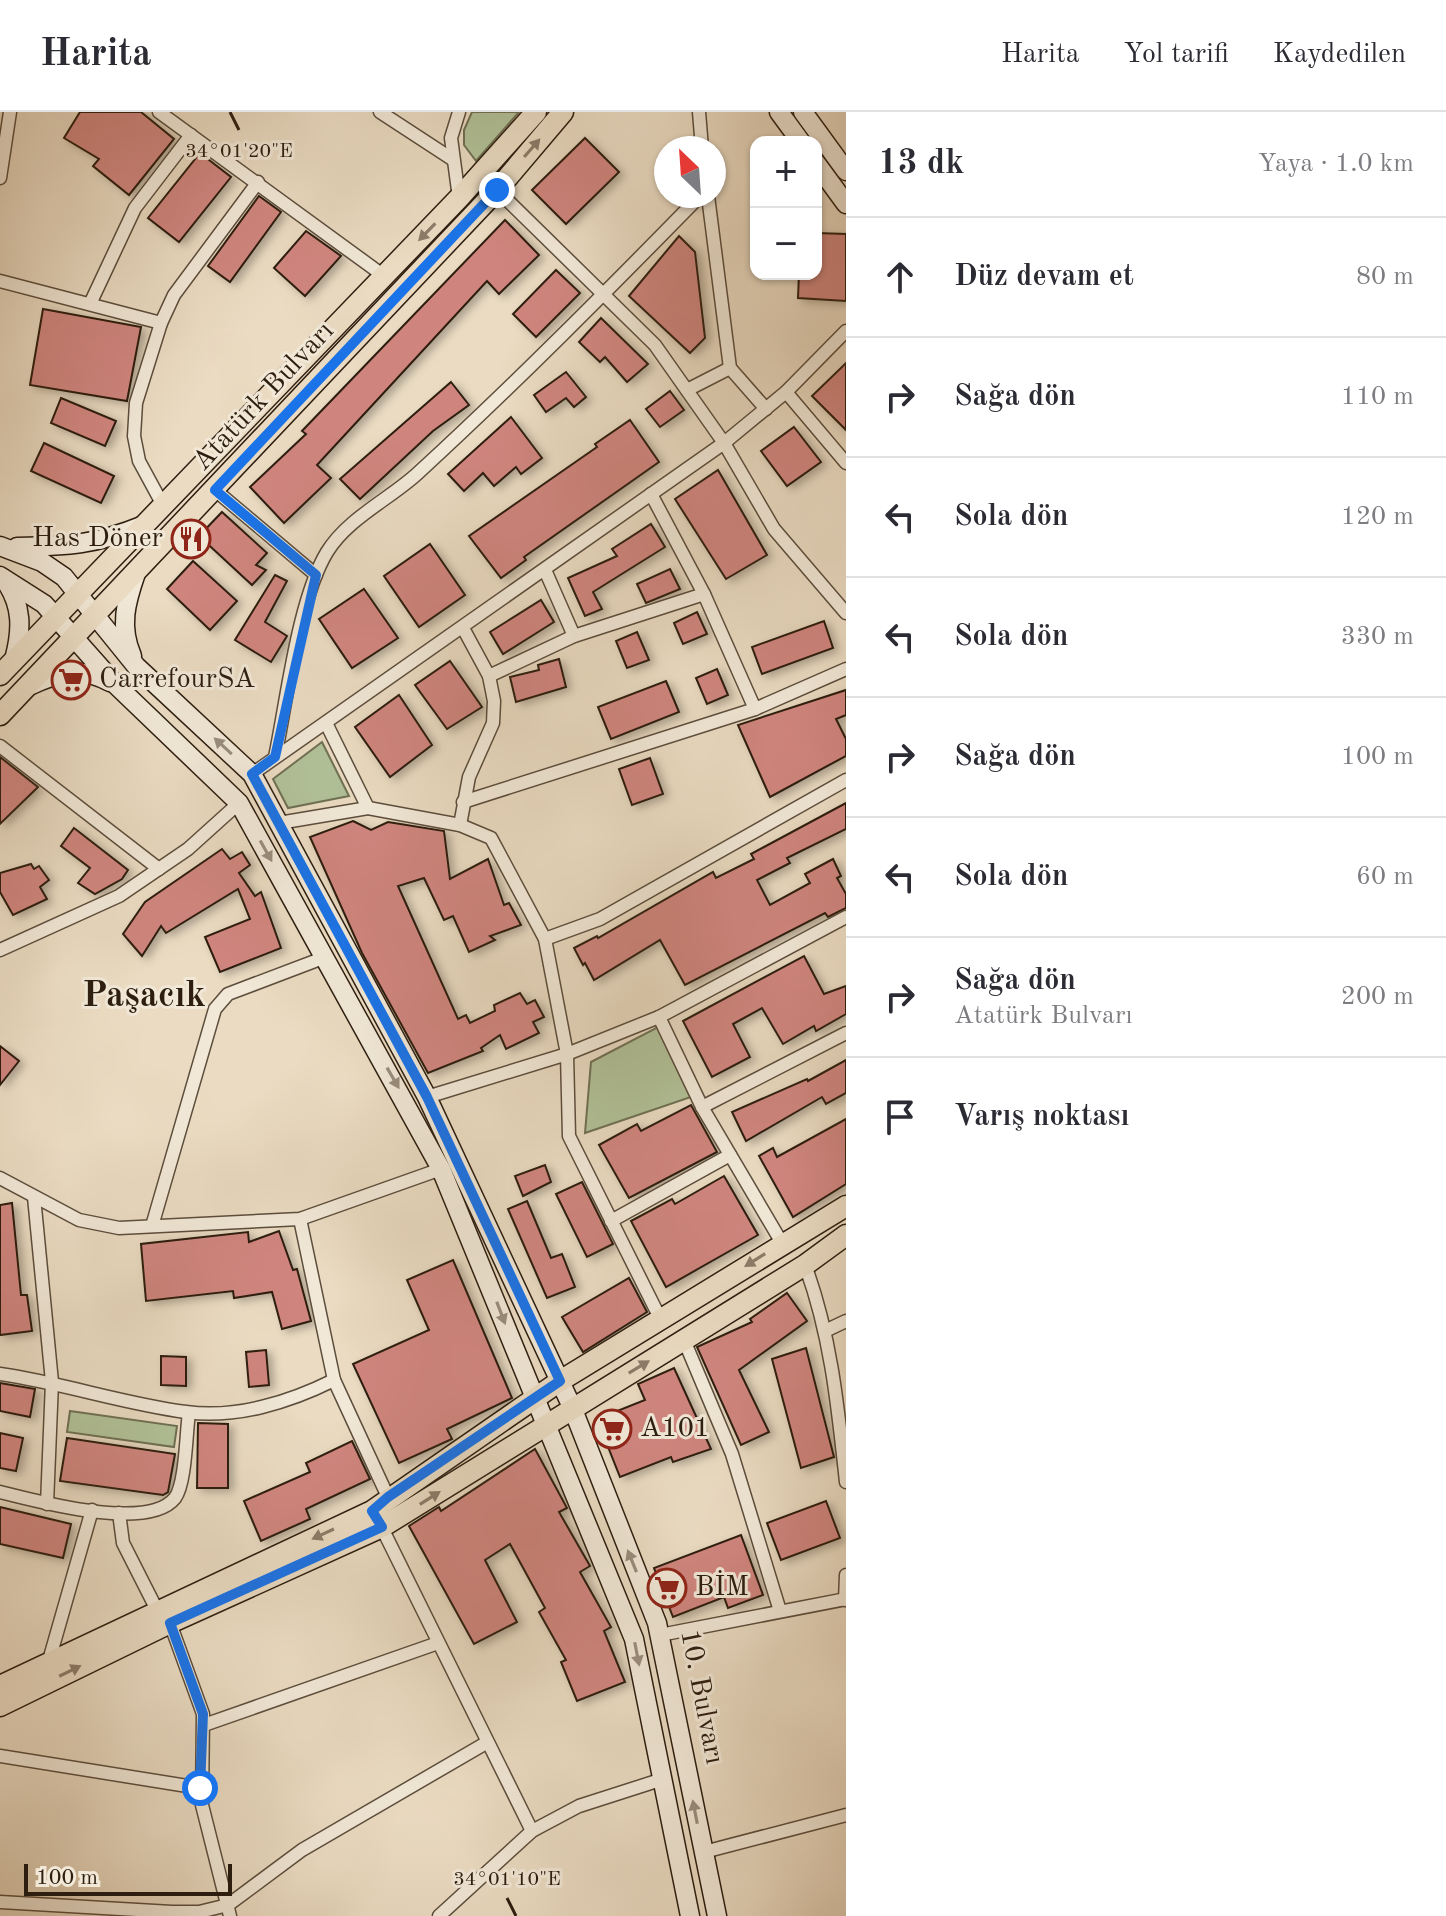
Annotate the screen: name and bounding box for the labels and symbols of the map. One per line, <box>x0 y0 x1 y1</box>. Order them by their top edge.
north arrow <box>654 136 726 208</box>
one-way arrow <box>523 138 540 158</box>
text: 34°01'20"E <box>185 142 293 162</box>
route end <box>479 172 515 208</box>
one-way arrow <box>418 222 436 241</box>
street label: Atatürk Bulvarı <box>188 317 340 477</box>
restaurant icon: Has Döner <box>170 518 212 560</box>
place label: Has Döner <box>32 525 163 553</box>
supermarket icon: CarrefourSA <box>50 659 92 701</box>
place label: CarrefourSA <box>99 666 255 694</box>
one-way arrow <box>214 738 233 756</box>
one-way arrow <box>259 839 272 862</box>
district label: Paşacık <box>82 979 206 1015</box>
one-way arrow <box>386 1066 400 1089</box>
one-way arrow <box>744 1253 766 1267</box>
one-way arrow <box>495 1301 508 1325</box>
one-way arrow <box>628 1360 650 1374</box>
supermarket icon: A101 <box>591 1408 633 1450</box>
place label: A101 <box>640 1415 710 1443</box>
one-way arrow <box>419 1491 441 1505</box>
one-way arrow <box>312 1527 335 1541</box>
one-way arrow <box>626 1549 639 1573</box>
supermarket icon: BİM <box>646 1567 688 1609</box>
place label: BİM <box>695 1570 749 1602</box>
street label: 10. Bulvarı <box>674 1627 728 1767</box>
one-way arrow <box>631 1641 644 1666</box>
one-way arrow <box>59 1665 82 1678</box>
route start <box>182 1770 218 1806</box>
one-way arrow <box>689 1799 701 1824</box>
scale bar <box>24 1860 232 1896</box>
text: 34°01'10"E <box>453 1870 561 1890</box>

